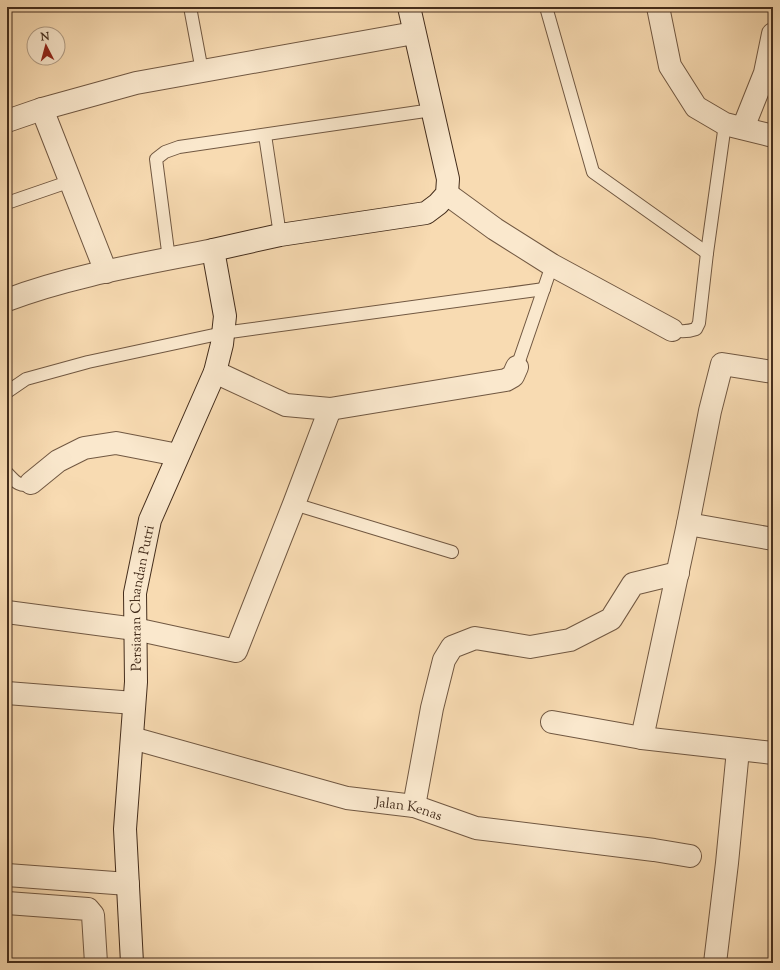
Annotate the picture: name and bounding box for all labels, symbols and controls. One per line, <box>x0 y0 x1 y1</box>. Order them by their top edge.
north arrow <box>26 26 66 66</box>
text: N <box>39 29 50 46</box>
street label: Persiaran Chandan Putri <box>127 524 161 671</box>
street label: Jalan Kenas <box>373 793 445 827</box>

